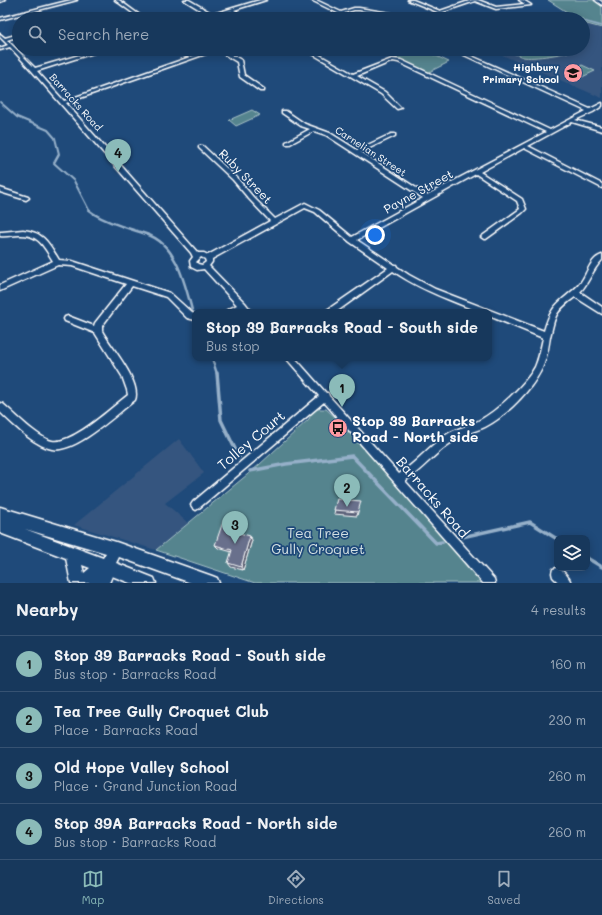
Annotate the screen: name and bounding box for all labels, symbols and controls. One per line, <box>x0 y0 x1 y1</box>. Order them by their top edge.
search box <box>12 12 590 56</box>
icon: search <box>26 23 48 45</box>
text: Search here <box>58 24 149 44</box>
place label: Highbury Primary School <box>482 60 560 86</box>
school or university icon: Highbury Primary School <box>562 62 584 84</box>
street label: Barracks Road <box>46 70 106 134</box>
street label: Carnelian Street <box>333 123 409 179</box>
pin: 4 <box>105 139 131 172</box>
street label: Ruby Street <box>216 145 276 207</box>
street label: Payne Street <box>380 165 456 217</box>
your location <box>365 225 385 245</box>
popup <box>192 309 492 361</box>
text: Stop 39 Barracks Road - South side <box>206 317 478 337</box>
text: Bus stop <box>206 337 260 354</box>
pin: 1 <box>329 374 355 407</box>
street label: Tolley Court <box>213 406 289 474</box>
place label: Stop 39 Barracks Road - North side <box>352 411 478 446</box>
bus stop icon: Stop 39 Barracks Road - North side <box>327 417 349 439</box>
street label: Barracks Road <box>392 452 474 542</box>
pin: 2 <box>334 474 360 507</box>
pin: 3 <box>222 511 248 544</box>
park label: Tea Tree Gully Croquet <box>271 523 365 558</box>
map controls <box>554 535 590 571</box>
button: layers <box>554 535 590 571</box>
text: Nearby <box>16 598 78 620</box>
text: 4 results <box>531 601 586 618</box>
text: Stop 39 Barracks Road - South side <box>54 645 326 665</box>
text: 1 <box>26 655 32 672</box>
text: 160 m <box>550 655 586 672</box>
text: Bus stop · Barracks Road <box>54 665 216 682</box>
text: Tea Tree Gully Croquet Club <box>54 701 269 721</box>
text: 2 <box>25 711 33 728</box>
text: 230 m <box>549 711 586 728</box>
text: Place · Barracks Road <box>54 721 198 738</box>
text: Old Hope Valley School <box>54 757 229 777</box>
text: 3 <box>25 767 33 784</box>
text: 260 m <box>548 767 586 784</box>
text: Place · Grand Junction Road <box>54 777 237 794</box>
text: Stop 39A Barracks Road - North side <box>54 813 338 833</box>
text: 4 <box>25 823 33 840</box>
text: 260 m <box>548 823 586 840</box>
text: Bus stop · Barracks Road <box>54 833 216 850</box>
tab: Map <box>82 868 104 907</box>
tab: Directions <box>268 868 324 907</box>
tab: Saved <box>487 868 520 907</box>

